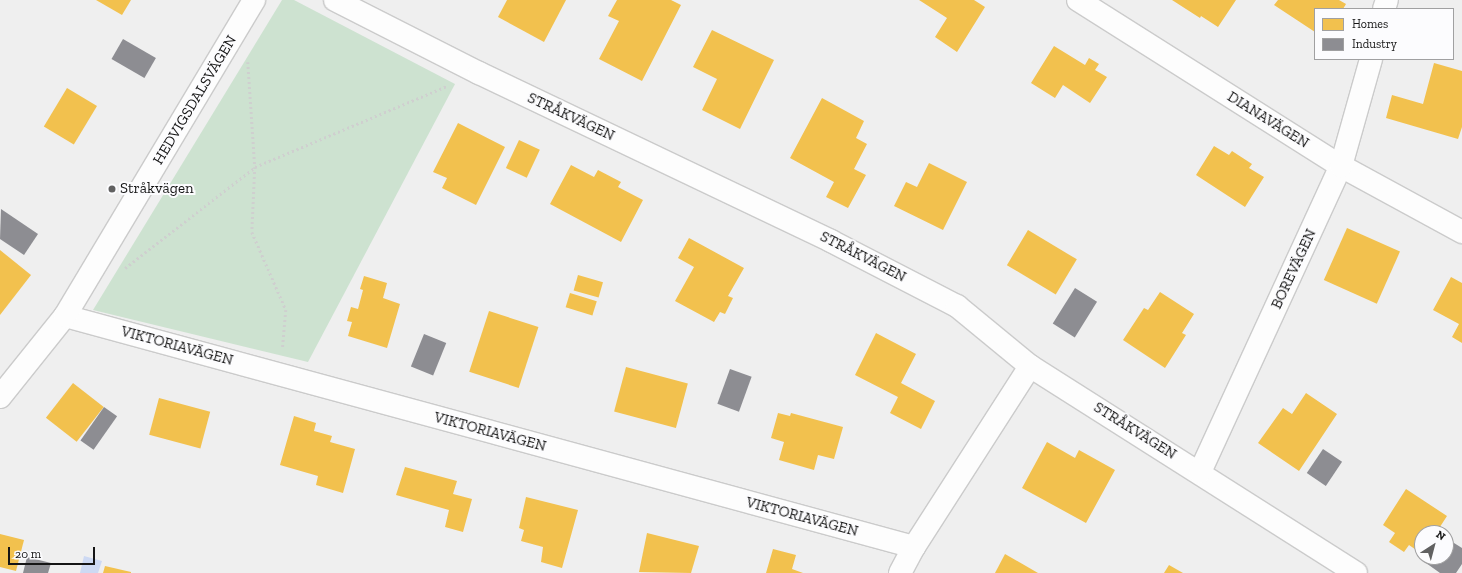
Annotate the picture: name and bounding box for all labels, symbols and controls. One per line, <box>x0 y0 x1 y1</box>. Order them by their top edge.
legend <box>1314 8 1454 60</box>
text: Homes <box>1352 17 1388 31</box>
street label: HEDVIGSDALSVÄGEN <box>149 32 241 168</box>
text: Industry <box>1352 37 1397 51</box>
street label: DIANAVÄGEN <box>1224 88 1312 152</box>
street label: STRÅKVÄGEN <box>525 89 617 145</box>
place label: Stråkvägen <box>120 180 194 198</box>
marker: Stråkvägen <box>107 184 117 194</box>
street label: BOREVÄGEN <box>1268 226 1320 312</box>
street label: STRÅKVÄGEN <box>817 228 909 286</box>
street label: VIKTORIAVÄGEN <box>119 322 235 370</box>
street label: STRÅKVÄGEN <box>1090 398 1180 464</box>
street label: VIKTORIAVÄGEN <box>432 408 548 456</box>
street label: VIKTORIAVÄGEN <box>744 493 860 541</box>
north arrow <box>1414 525 1454 565</box>
text: N <box>1434 528 1448 543</box>
scale bar <box>10 539 97 565</box>
text: 20 m <box>15 547 41 561</box>

